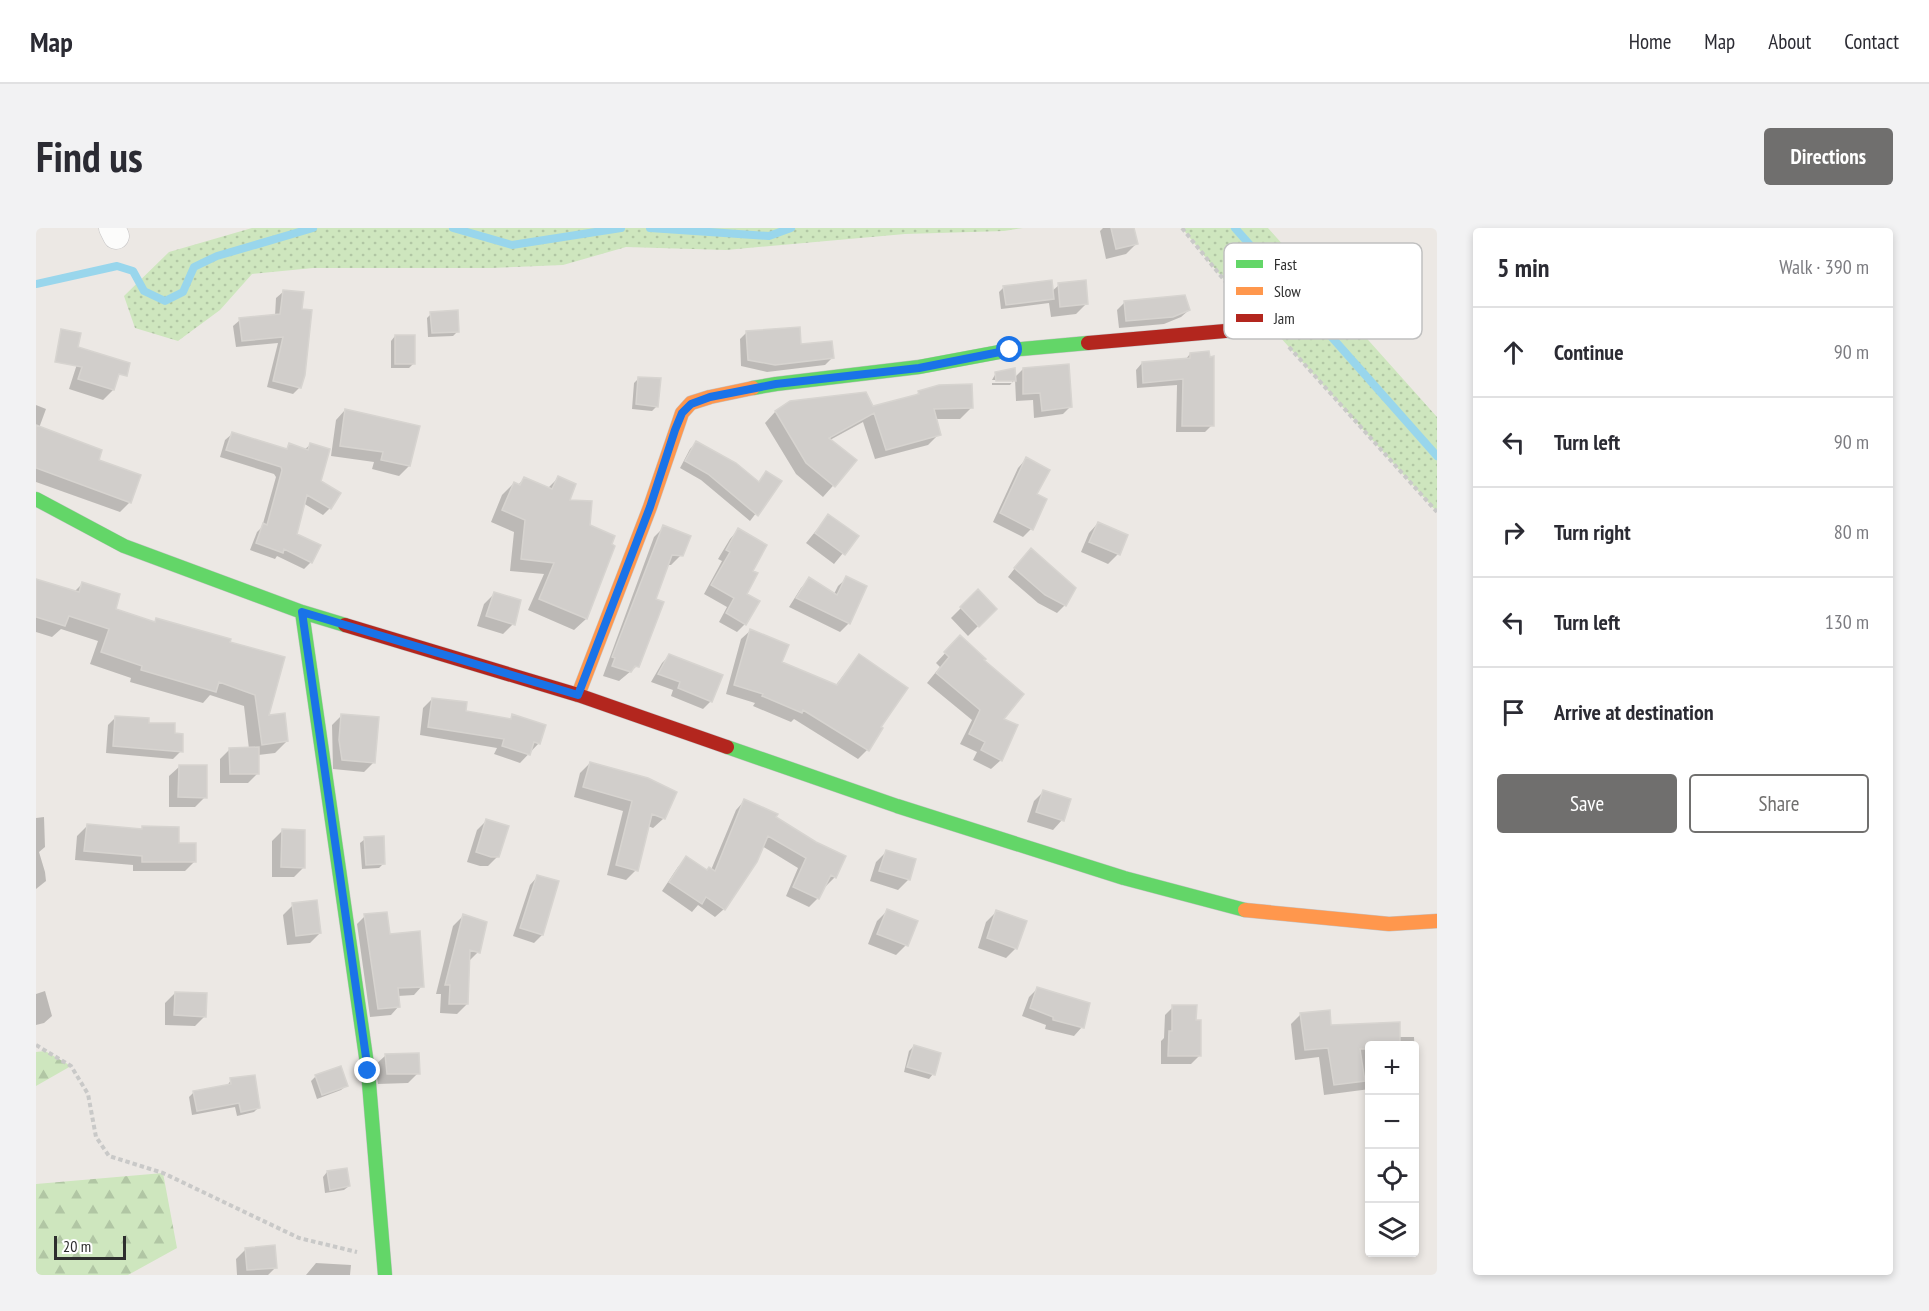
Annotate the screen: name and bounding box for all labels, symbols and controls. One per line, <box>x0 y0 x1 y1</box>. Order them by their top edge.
text: Map <box>30 23 73 60</box>
text: Home <box>1629 28 1671 55</box>
text: Map <box>1704 28 1735 55</box>
text: About <box>1768 28 1811 55</box>
text: Contact <box>1844 28 1899 55</box>
button: Directions <box>1764 128 1893 185</box>
text: Find us <box>36 129 143 184</box>
legend <box>1224 243 1422 339</box>
text: 5 min <box>1497 251 1550 284</box>
text: Fast <box>1274 254 1297 274</box>
text: Walk · 390 m <box>1779 254 1869 280</box>
text: Slow <box>1274 281 1301 301</box>
text: Jam <box>1273 308 1295 328</box>
route start <box>996 336 1022 362</box>
icon: ahead <box>1497 336 1530 369</box>
text: Continue <box>1554 338 1624 366</box>
text: 90 m <box>1834 339 1869 365</box>
icon: left <box>1497 426 1530 459</box>
text: Turn left <box>1554 428 1620 456</box>
text: 90 m <box>1834 429 1869 455</box>
icon: right <box>1497 516 1530 549</box>
text: Turn right <box>1554 518 1631 546</box>
text: 80 m <box>1834 519 1869 545</box>
icon: left <box>1497 606 1530 639</box>
text: Turn left <box>1554 608 1620 636</box>
text: 130 m <box>1825 609 1869 635</box>
icon: arrive <box>1497 696 1530 729</box>
text: Arrive at destination <box>1554 698 1714 726</box>
button: Save <box>1497 774 1677 833</box>
button: Share <box>1689 774 1869 833</box>
map controls <box>1365 1041 1419 1257</box>
button: + <box>1365 1041 1419 1095</box>
route end <box>354 1057 380 1083</box>
button: − <box>1365 1095 1419 1149</box>
button: locate <box>1365 1149 1419 1203</box>
button: layers <box>1365 1203 1419 1257</box>
scale bar <box>54 1233 126 1260</box>
text: 20 m <box>63 1236 91 1256</box>

